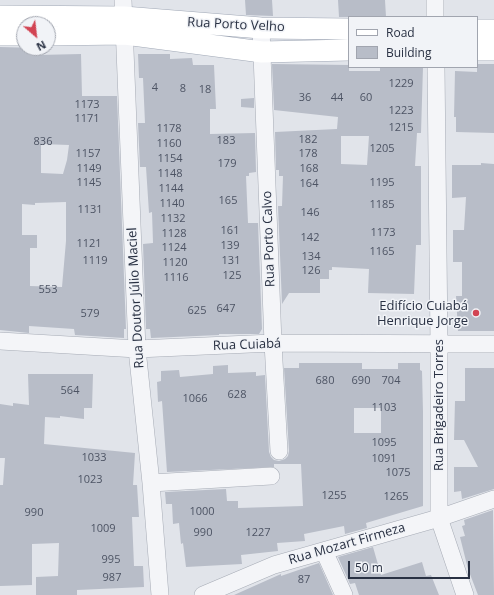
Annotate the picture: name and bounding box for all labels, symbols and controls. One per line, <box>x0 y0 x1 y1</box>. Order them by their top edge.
street label: Rua Porto Velho <box>187 15 285 35</box>
north arrow <box>16 16 56 56</box>
legend <box>348 16 478 68</box>
text: Road <box>386 24 415 41</box>
text: N <box>34 37 49 55</box>
text: Building <box>386 44 431 61</box>
house number: 1229 <box>388 77 414 91</box>
house number: 4 <box>152 81 158 95</box>
house number: 8 <box>180 82 186 96</box>
house number: 18 <box>199 83 211 97</box>
house number: 36 <box>299 91 311 105</box>
house number: 44 <box>331 91 343 105</box>
house number: 60 <box>360 91 372 105</box>
house number: 1173 <box>74 98 100 112</box>
house number: 1223 <box>388 104 414 118</box>
house number: 1171 <box>74 112 100 126</box>
house number: 1215 <box>388 121 414 135</box>
house number: 1178 <box>156 122 182 136</box>
house number: 182 <box>299 133 317 147</box>
house number: 183 <box>217 134 235 148</box>
house number: 836 <box>34 135 52 149</box>
house number: 1160 <box>156 137 182 151</box>
house number: 1205 <box>369 142 395 156</box>
house number: 1157 <box>75 147 101 161</box>
house number: 178 <box>299 147 317 161</box>
house number: 1154 <box>157 152 183 166</box>
house number: 179 <box>218 157 236 171</box>
house number: 1149 <box>76 162 102 176</box>
house number: 168 <box>300 162 318 176</box>
house number: 1148 <box>157 167 183 181</box>
house number: 1145 <box>76 176 102 190</box>
house number: 1195 <box>369 176 395 190</box>
house number: 164 <box>300 177 318 191</box>
house number: 1144 <box>158 182 184 196</box>
street label: Rua Porto Calvo <box>260 191 278 287</box>
house number: 165 <box>219 194 237 208</box>
house number: 1140 <box>159 197 185 211</box>
house number: 1185 <box>369 198 395 212</box>
house number: 1131 <box>77 203 103 217</box>
house number: 146 <box>301 206 319 220</box>
house number: 1132 <box>160 212 186 226</box>
house number: 161 <box>221 224 239 238</box>
house number: 1173 <box>370 226 396 240</box>
street label: Rua Doutor Júlio Maciel <box>125 227 147 369</box>
house number: 1128 <box>161 227 187 241</box>
house number: 142 <box>301 231 319 245</box>
house number: 1121 <box>76 237 102 251</box>
house number: 139 <box>221 239 239 253</box>
house number: 1124 <box>161 241 187 255</box>
house number: 1165 <box>369 245 395 259</box>
house number: 134 <box>302 250 320 264</box>
house number: 1119 <box>82 254 108 268</box>
house number: 131 <box>222 254 240 268</box>
house number: 1120 <box>162 256 188 270</box>
house number: 126 <box>302 264 320 278</box>
house number: 125 <box>223 269 241 283</box>
house number: 1116 <box>163 271 189 285</box>
house number: 553 <box>39 283 57 297</box>
place label: Edifício Cuiabá Henrique Jorge <box>377 298 468 329</box>
house number: 647 <box>217 302 235 316</box>
house number: 625 <box>188 304 206 318</box>
house number: 579 <box>81 307 99 321</box>
marker: Edifício Cuiabá Henrique Jorge <box>471 308 481 318</box>
street label: Rua Cuiabá <box>213 336 281 354</box>
street label: Rua Brigadeiro Torres <box>431 339 447 471</box>
house number: 680 <box>316 374 334 388</box>
house number: 690 <box>352 374 370 388</box>
house number: 704 <box>382 374 400 388</box>
house number: 564 <box>61 384 79 398</box>
house number: 628 <box>228 388 246 402</box>
house number: 1066 <box>182 392 208 406</box>
house number: 1103 <box>371 401 397 415</box>
house number: 1095 <box>371 436 397 450</box>
house number: 1033 <box>81 451 107 465</box>
house number: 1091 <box>371 452 397 466</box>
house number: 1075 <box>385 466 411 480</box>
house number: 1023 <box>77 473 103 487</box>
house number: 1255 <box>321 489 347 503</box>
house number: 1265 <box>383 490 409 504</box>
house number: 1000 <box>189 505 215 519</box>
house number: 990 <box>25 506 43 520</box>
street label: Rua Mozart Firmeza <box>287 520 407 568</box>
house number: 1009 <box>90 522 116 536</box>
house number: 990 <box>194 526 212 540</box>
house number: 1227 <box>245 526 271 540</box>
house number: 995 <box>102 553 120 567</box>
scale bar <box>350 553 472 579</box>
text: 50 m <box>355 559 383 576</box>
house number: 987 <box>103 571 121 585</box>
house number: 87 <box>298 573 310 587</box>

